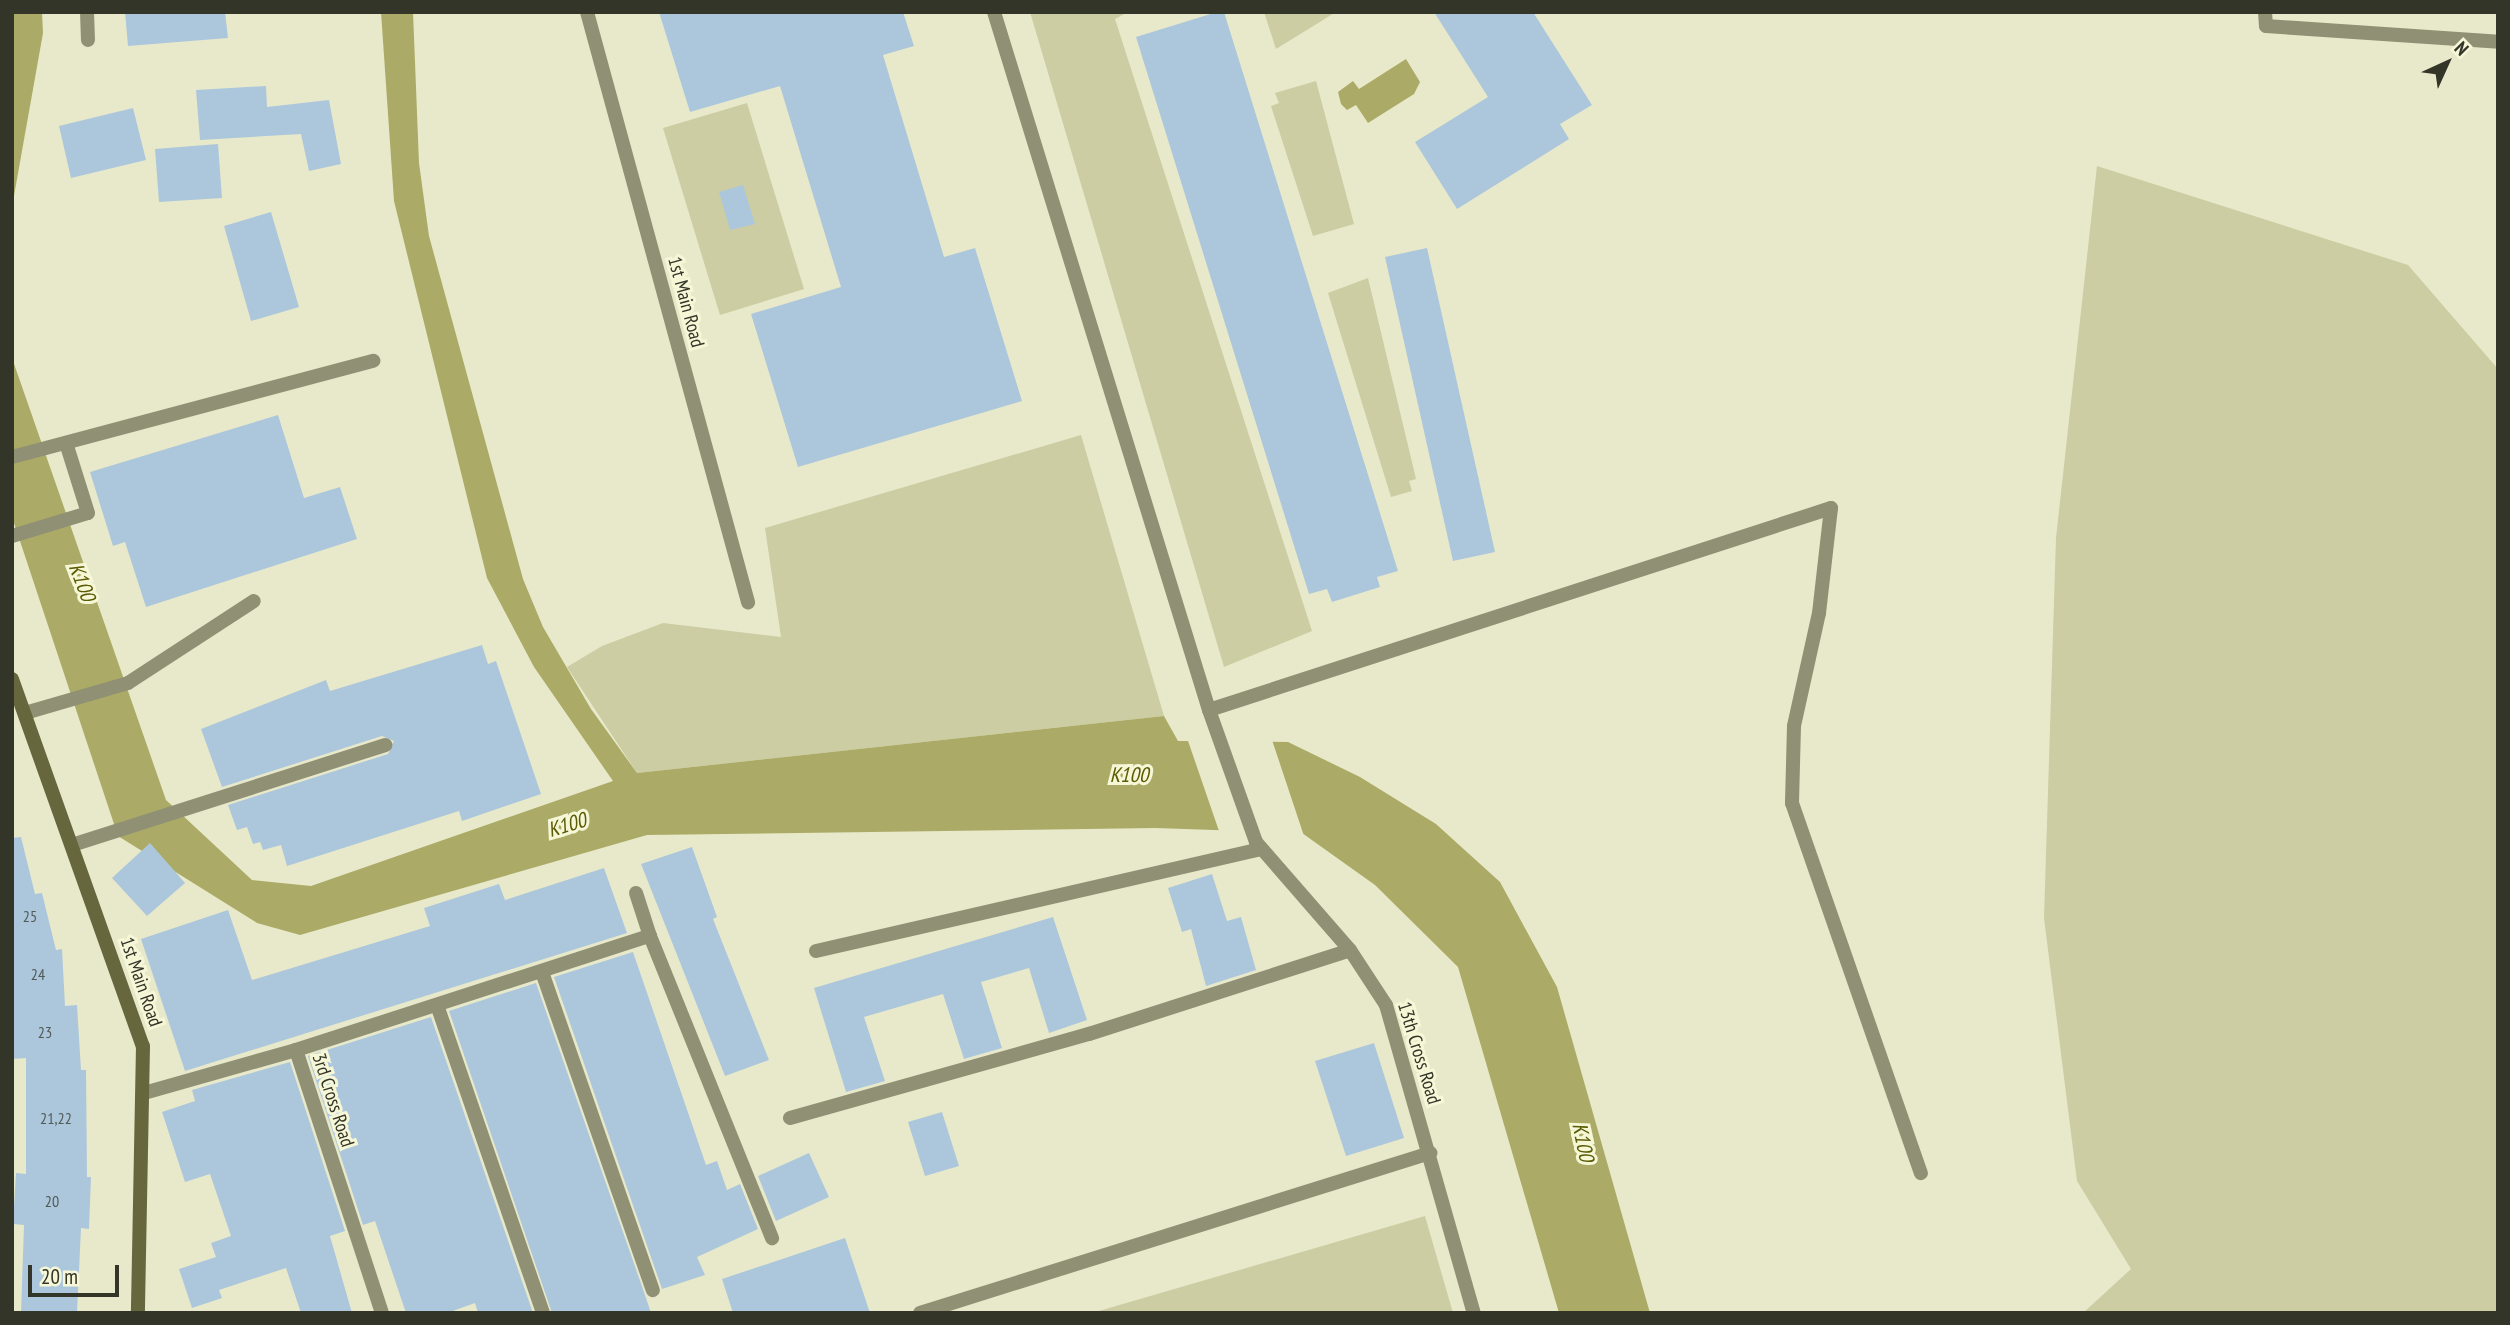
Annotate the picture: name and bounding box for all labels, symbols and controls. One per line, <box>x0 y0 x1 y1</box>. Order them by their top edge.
north arrow <box>2412 28 2482 98</box>
text: N <box>2450 36 2474 60</box>
street label: 1st Main Road <box>663 254 709 350</box>
water label: K100 <box>63 559 101 605</box>
water label: K100 <box>1110 762 1148 788</box>
water label: K100 <box>545 807 589 843</box>
house number: 25 <box>23 906 37 926</box>
street label: 1st Main Road <box>115 934 167 1030</box>
house number: 24 <box>31 964 45 984</box>
street label: 13th Cross Road <box>1393 999 1445 1107</box>
house number: 23 <box>38 1022 52 1042</box>
street label: 3rd Cross Road <box>307 1050 359 1150</box>
house number: 21,22 <box>40 1108 72 1128</box>
water label: K100 <box>1567 1120 1599 1164</box>
house number: 20 <box>45 1191 59 1211</box>
scale bar <box>32 1252 122 1296</box>
text: 20 m <box>41 1263 78 1290</box>

